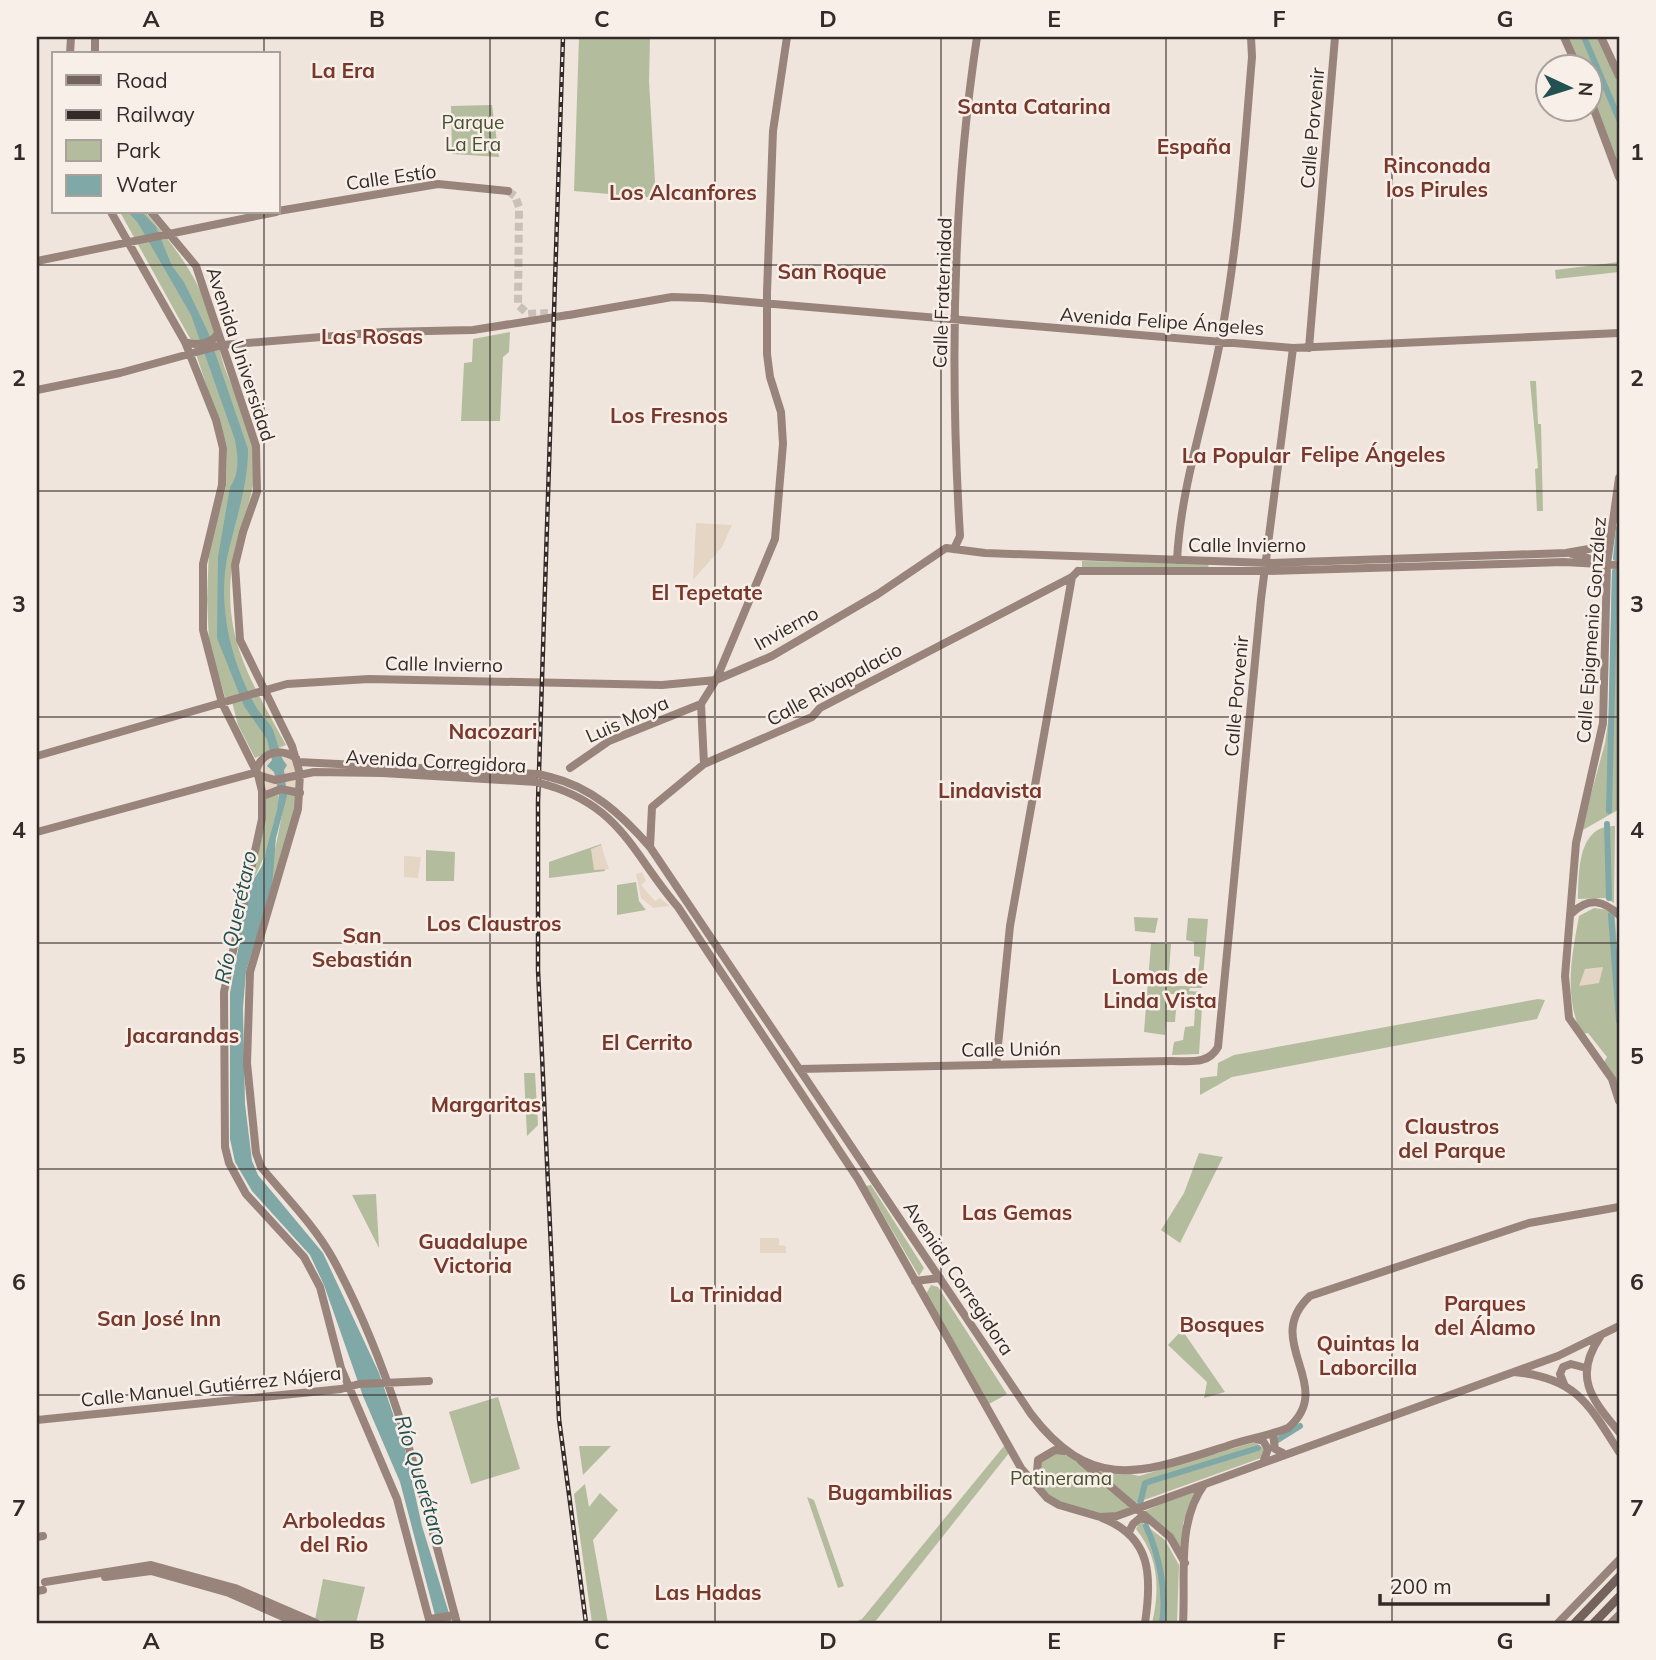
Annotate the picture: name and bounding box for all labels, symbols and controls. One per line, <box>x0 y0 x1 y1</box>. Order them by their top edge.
text: A <box>142 4 160 33</box>
text: B <box>369 4 385 33</box>
text: C <box>594 4 610 33</box>
text: D <box>819 4 837 33</box>
text: E <box>1047 4 1061 33</box>
text: F <box>1272 4 1286 33</box>
text: G <box>1496 4 1514 33</box>
legend <box>52 52 280 214</box>
north arrow <box>1534 52 1604 122</box>
district label: La Era <box>311 57 375 83</box>
street label: Calle Porvenir <box>1295 66 1329 190</box>
text: Road <box>116 67 167 93</box>
text: N <box>1573 81 1598 97</box>
district label: Santa Catarina <box>957 93 1111 119</box>
text: Railway <box>116 101 195 127</box>
park label: Parque La Era <box>442 110 504 156</box>
district label: España <box>1157 133 1231 159</box>
text: 1 <box>12 137 26 166</box>
text: Park <box>116 137 160 163</box>
text: 1 <box>1630 137 1644 166</box>
district label: Rinconada los Pirules <box>1383 152 1491 202</box>
street label: Calle Estío <box>344 159 438 195</box>
text: Water <box>116 171 177 197</box>
district label: Los Alcanfores <box>609 179 757 205</box>
street label: Calle Fraternidad <box>927 217 957 369</box>
district label: San Roque <box>778 258 886 284</box>
street label: Avenida Universidad <box>201 264 281 444</box>
street label: Avenida Felipe Ángeles <box>1059 302 1265 340</box>
district label: Las Rosas <box>321 323 423 349</box>
text: 2 <box>12 363 26 392</box>
text: 2 <box>1630 363 1644 392</box>
district label: Los Fresnos <box>610 402 728 428</box>
district label: Felipe Ángeles <box>1301 441 1445 467</box>
district label: La Popular <box>1182 442 1291 468</box>
street label: Calle Epigmenio González <box>1571 516 1611 744</box>
street label: Calle Invierno <box>1188 533 1306 557</box>
district label: El Tepetate <box>651 579 763 605</box>
text: 3 <box>12 589 26 618</box>
text: 3 <box>1630 589 1644 618</box>
street label: Invierno <box>750 601 822 655</box>
street label: Calle Porvenir <box>1219 634 1253 758</box>
street label: Calle Rivapalacio <box>762 637 906 731</box>
street label: Calle Invierno <box>385 651 503 677</box>
street label: Luis Moya <box>582 690 672 748</box>
district label: Nacozari <box>448 718 538 744</box>
street label: Avenida Corregidora <box>345 744 527 778</box>
district label: Lindavista <box>938 777 1042 803</box>
text: 4 <box>12 815 26 844</box>
text: 4 <box>1630 815 1644 844</box>
water label: Río Querétaro <box>208 848 262 986</box>
district label: Los Claustros <box>426 910 562 936</box>
district label: San Sebastián <box>312 922 412 972</box>
district label: Lomas de Linda Vista <box>1103 963 1217 1013</box>
district label: Jacarandas <box>125 1022 239 1048</box>
district label: El Cerrito <box>601 1029 693 1055</box>
street label: Calle Unión <box>961 1036 1061 1062</box>
text: 5 <box>12 1041 26 1070</box>
text: 5 <box>1630 1041 1644 1070</box>
district label: Margaritas <box>431 1091 541 1117</box>
district label: Claustros del Parque <box>1398 1113 1506 1163</box>
street label: Avenida Corregidora <box>899 1196 1019 1360</box>
district label: Las Gemas <box>962 1199 1072 1225</box>
district label: Guadalupe Victoria <box>418 1228 528 1278</box>
text: 6 <box>12 1267 26 1296</box>
text: 6 <box>1630 1267 1644 1296</box>
district label: La Trinidad <box>670 1281 782 1307</box>
district label: Parques del Álamo <box>1434 1290 1536 1340</box>
district label: San José Inn <box>97 1305 221 1331</box>
district label: Bosques <box>1179 1311 1265 1337</box>
district label: Quintas la Laborcilla <box>1317 1330 1419 1380</box>
street label: Calle Manuel Gutiérrez Nájera <box>80 1360 342 1412</box>
water label: Río Querétaro <box>390 1412 454 1548</box>
park label: Patinerama <box>1010 1466 1112 1490</box>
district label: Bugambilias <box>828 1479 952 1505</box>
text: 7 <box>12 1493 26 1522</box>
text: 7 <box>1630 1493 1644 1522</box>
district label: Arboledas del Rio <box>282 1507 386 1557</box>
scale bar <box>1380 1562 1548 1606</box>
text: 200 m <box>1390 1573 1452 1599</box>
district label: Las Hadas <box>655 1579 761 1605</box>
text: A <box>142 1626 160 1655</box>
text: B <box>369 1626 385 1655</box>
text: C <box>594 1626 610 1655</box>
text: D <box>819 1626 837 1655</box>
text: E <box>1047 1626 1061 1655</box>
text: F <box>1272 1626 1286 1655</box>
text: G <box>1496 1626 1514 1655</box>

